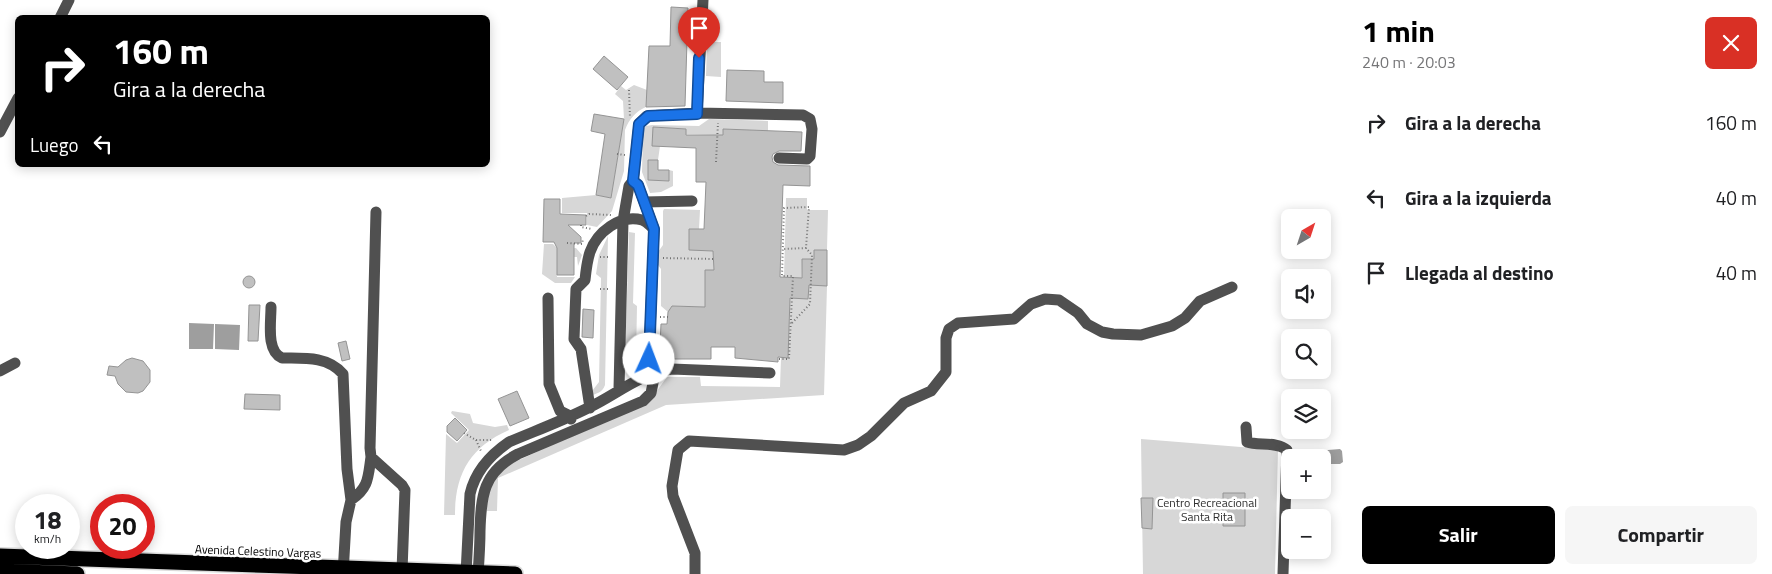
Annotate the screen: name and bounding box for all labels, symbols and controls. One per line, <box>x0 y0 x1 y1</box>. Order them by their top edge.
pin <box>678 7 720 58</box>
text: 1 min <box>1362 8 1435 54</box>
icon: arrive <box>685 14 713 42</box>
button: close <box>1705 17 1757 69</box>
text: 160 m <box>113 24 209 78</box>
icon: right <box>30 35 95 100</box>
text: 240 m · 20:03 <box>1362 50 1456 74</box>
text: Gira a la derecha <box>113 72 265 106</box>
text: Gira a la derecha <box>1405 108 1541 137</box>
text: 160 m <box>1705 108 1757 137</box>
icon: right <box>1362 109 1390 137</box>
text: Luego <box>30 130 79 159</box>
icon: left <box>89 130 117 158</box>
text: Gira a la izquierda <box>1405 183 1552 212</box>
text: 40 m <box>1716 183 1757 212</box>
icon: left <box>1362 184 1390 212</box>
north arrow <box>1281 209 1331 259</box>
map controls <box>1281 209 1331 559</box>
text: Llegada al destino <box>1405 258 1554 287</box>
text: 40 m <box>1716 258 1757 287</box>
icon: arrive <box>1362 259 1390 287</box>
button: sound <box>1281 269 1331 319</box>
button: search <box>1281 329 1331 379</box>
position arrow <box>622 332 674 384</box>
button: layers <box>1281 389 1331 439</box>
button: + <box>1281 449 1331 499</box>
park label: Centro Recreacional Santa Rita <box>1157 493 1257 526</box>
speed limit sign: 20 <box>90 494 155 559</box>
text: 18 <box>33 501 62 539</box>
button: Salir <box>1362 506 1555 564</box>
button: Compartir <box>1565 506 1757 564</box>
button: − <box>1281 509 1331 559</box>
text: km/h <box>34 529 61 548</box>
street label: Avenida Celestino Vargas <box>195 539 322 563</box>

